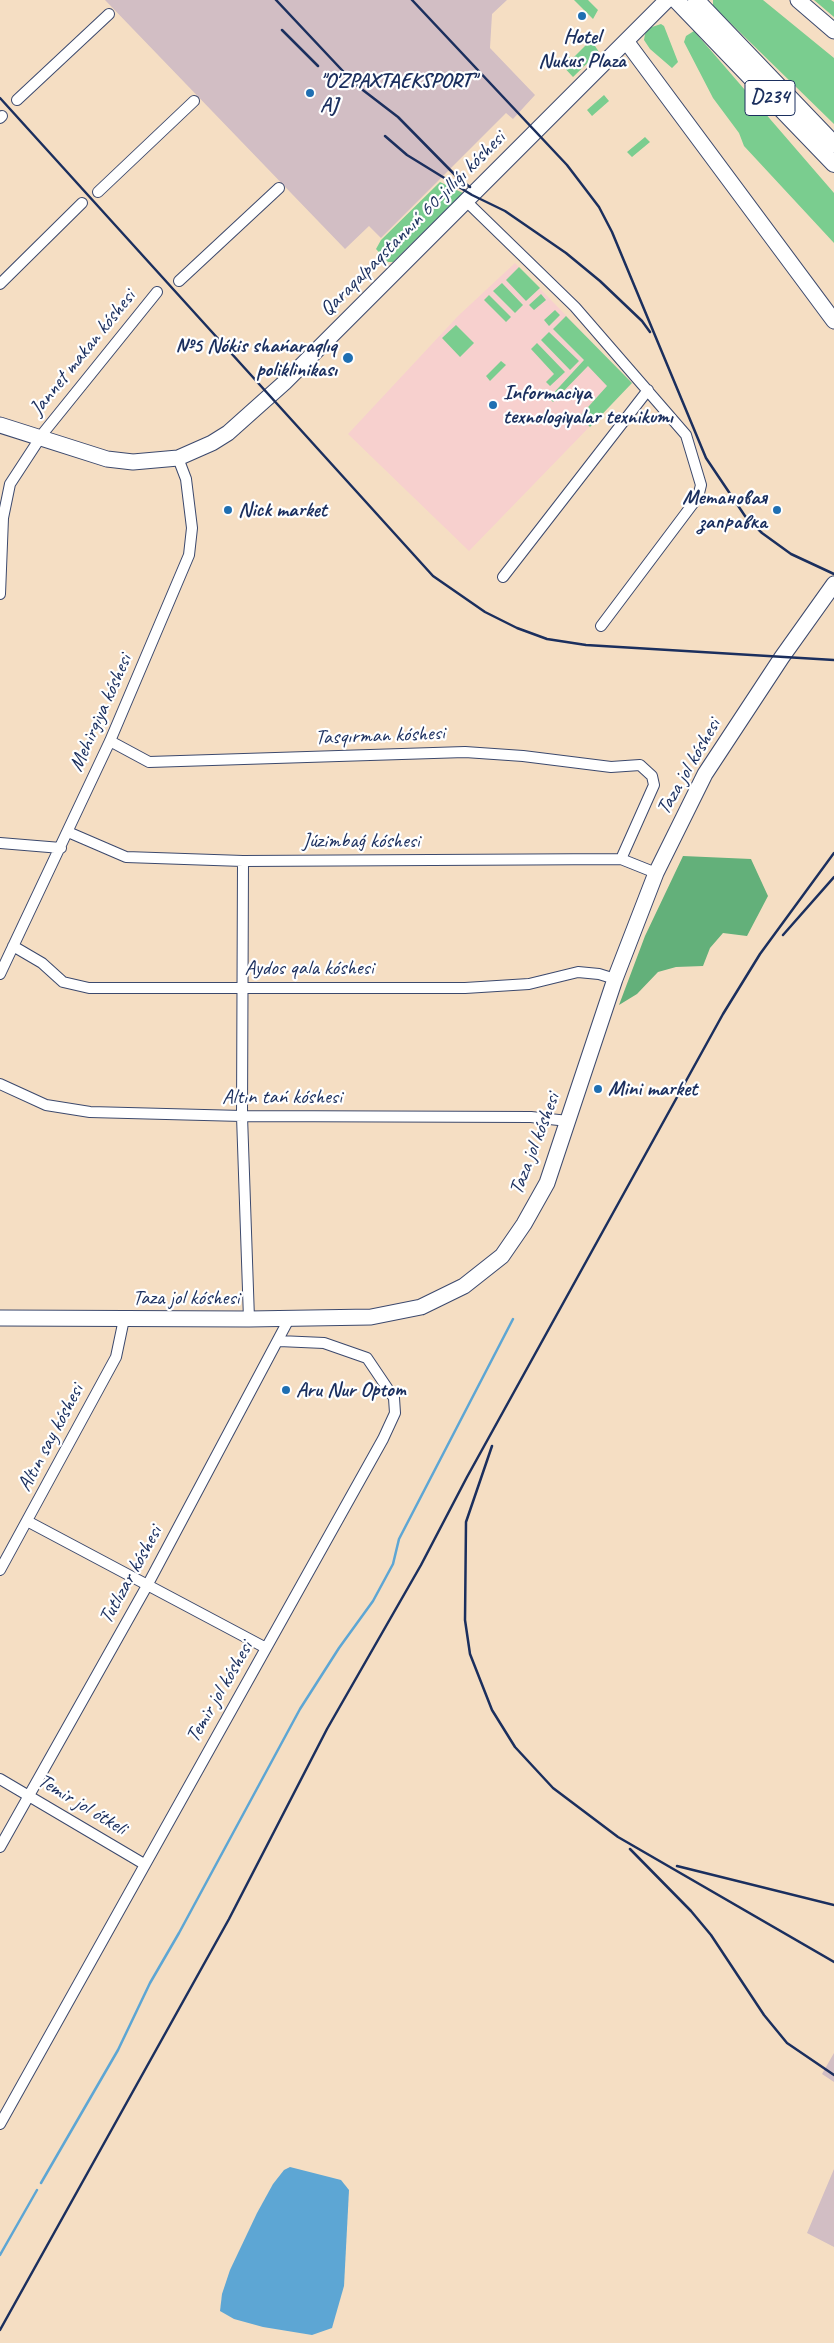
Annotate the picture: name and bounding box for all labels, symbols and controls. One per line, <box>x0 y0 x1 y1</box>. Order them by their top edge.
marker: Hotel Nukus Plaza <box>576 10 588 22</box>
place label: Hotel Nukus Plaza <box>538 24 626 74</box>
place label: "O'ZPAXTAEKSPORT" AJ <box>320 68 476 118</box>
road number: D234 <box>745 80 795 116</box>
marker: "O'ZPAXTAEKSPORT" AJ <box>304 87 316 99</box>
street label: Qaraqalpaqstannıń 60-jıllıǵı kóshesi <box>315 126 511 322</box>
street label: Jannet makan kóshesi <box>25 285 141 421</box>
place label: №5 Nókis shańaraqlıq poliklinikası <box>175 333 337 383</box>
marker: №5 Nókis shańaraqlıq poliklinikası <box>341 351 355 365</box>
place label: Informaciya texnologiyalar texnikumı <box>503 380 673 430</box>
marker: Informaciya texnologiyalar texnikumı <box>487 399 499 411</box>
place label: Метановая заправка <box>682 485 767 535</box>
place label: Nick market <box>238 497 327 523</box>
marker: Nick market <box>222 504 234 516</box>
marker: Метановая заправка <box>771 504 783 516</box>
street label: Mehirgiya kóshesi <box>64 651 138 775</box>
street label: Taza jol kóshesi <box>651 714 727 820</box>
street label: Tasqırman kóshesi <box>315 721 445 751</box>
street label: Júzimbaǵ kóshesi <box>302 828 420 854</box>
street label: Aydos qala kóshesi <box>244 955 374 981</box>
place label: Mini market <box>608 1076 697 1102</box>
marker: Mini market <box>592 1083 604 1095</box>
street label: Altın tań kóshesi <box>222 1084 342 1110</box>
street label: Taza jol kóshesi <box>504 1090 566 1198</box>
street label: Taza jol kóshesi <box>132 1285 240 1311</box>
place label: Aru Nur Optom <box>296 1377 406 1403</box>
street label: Altın say kóshesi <box>12 1380 90 1496</box>
marker: Aru Nur Optom <box>280 1384 292 1396</box>
street label: Tutlızar kóshesi <box>94 1522 168 1628</box>
street label: Temir jol kóshesi <box>181 1637 259 1747</box>
street label: Temir jol ótkeli <box>33 1769 131 1841</box>

